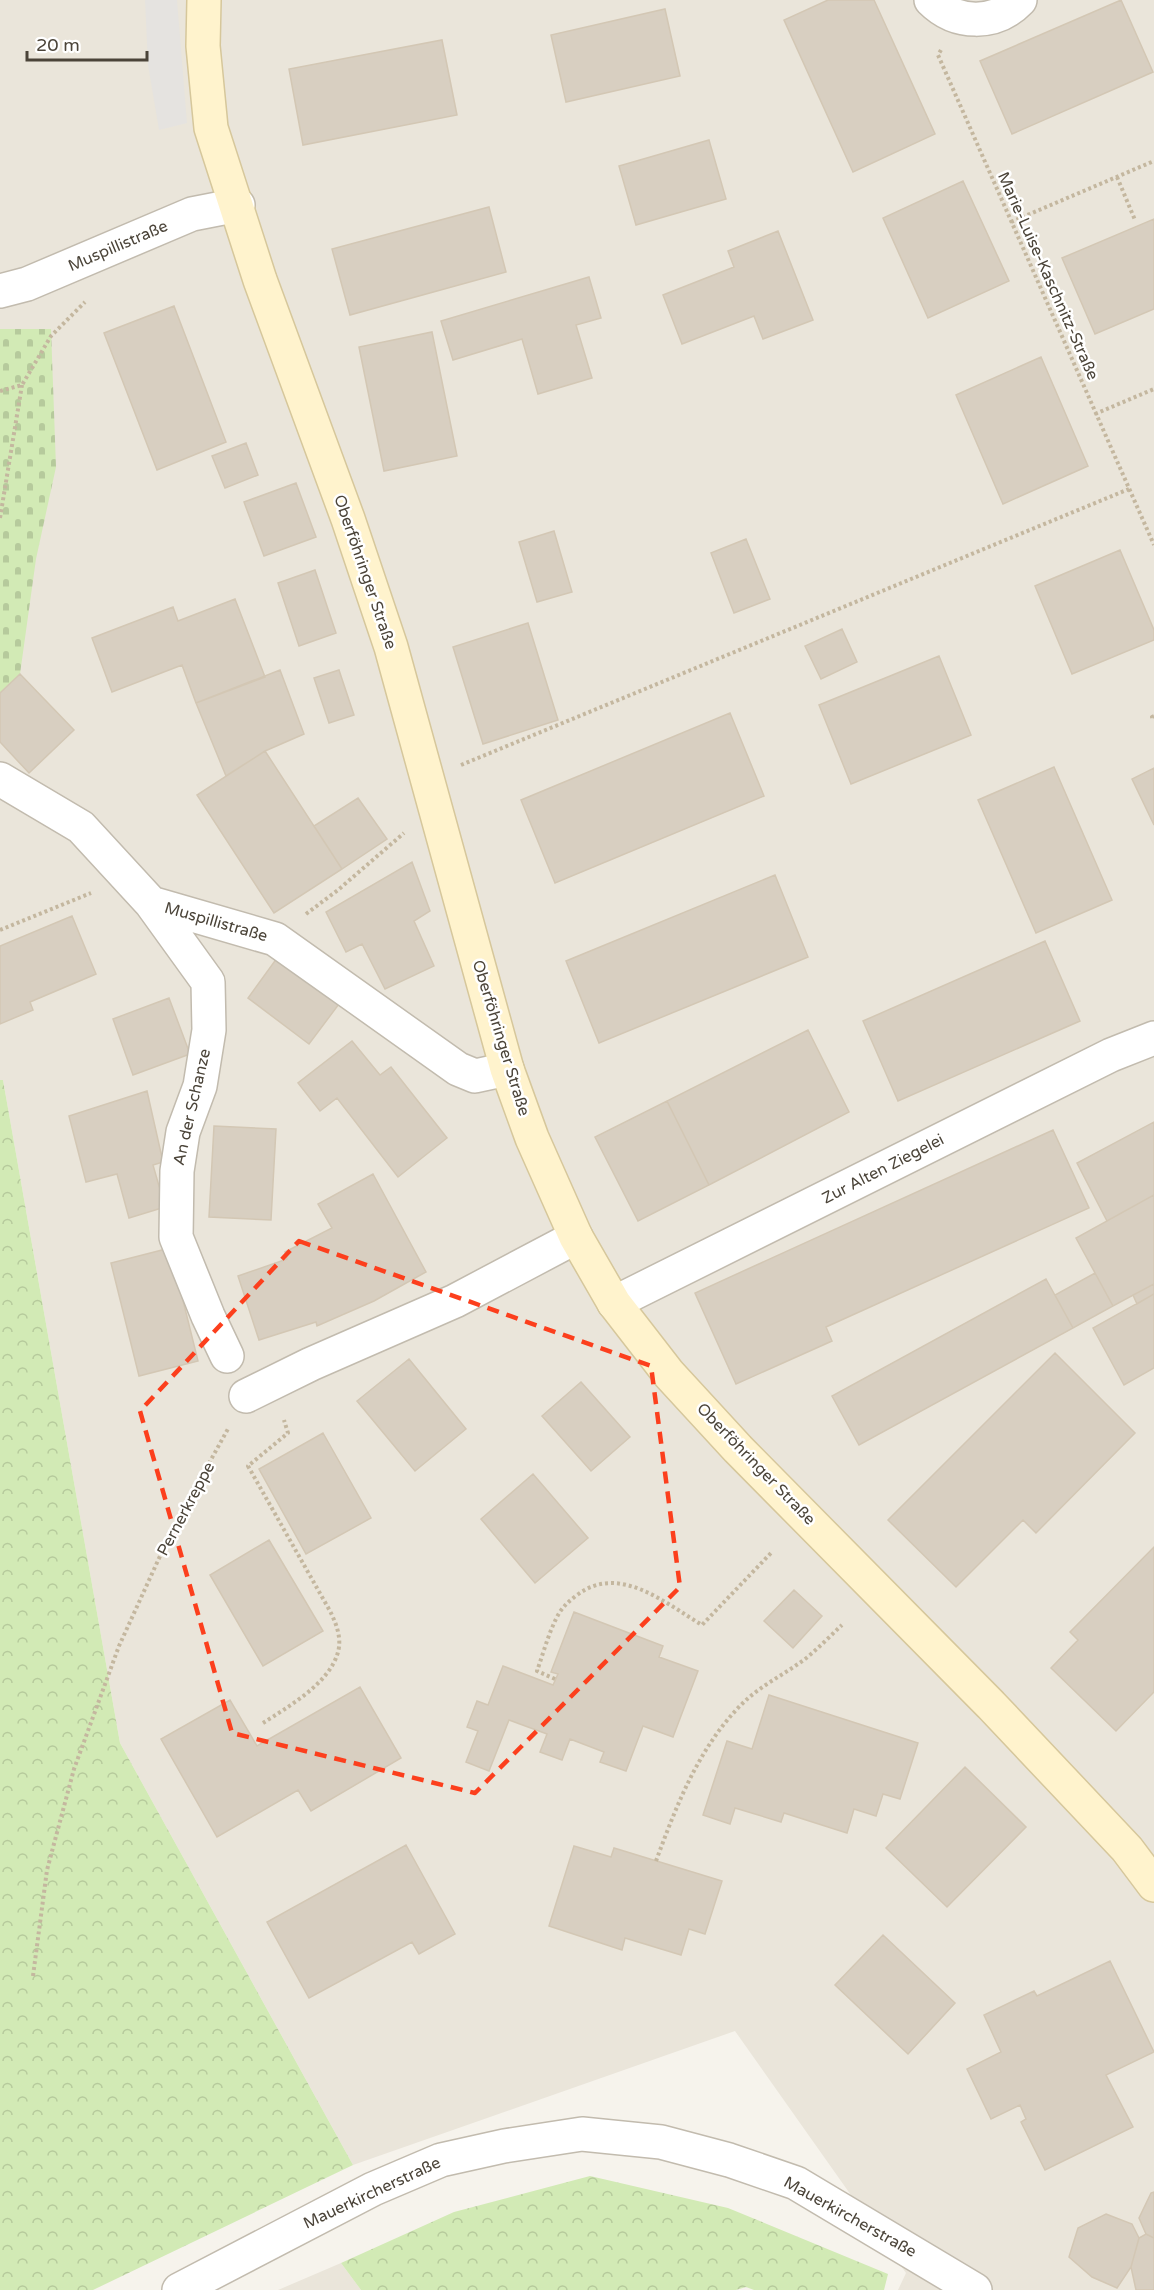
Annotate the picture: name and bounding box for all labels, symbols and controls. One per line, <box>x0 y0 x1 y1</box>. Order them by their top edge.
scale bar <box>27 24 147 62</box>
text: 20 m <box>36 34 80 56</box>
street label: Marie-Luise-Kaschnitz-Straße <box>993 169 1103 383</box>
street label: Muspillistraße <box>65 216 171 276</box>
street label: Oberföhringer Straße <box>329 492 401 652</box>
street label: Muspillistraße <box>162 898 270 946</box>
street label: Oberföhringer Straße <box>468 958 534 1118</box>
street label: An der Schanze <box>169 1047 215 1167</box>
street label: Zur Alten Ziegelei <box>819 1130 947 1208</box>
street label: Oberföhringer Straße <box>693 1399 819 1529</box>
street label: Pernerkreppe <box>153 1459 219 1559</box>
street label: Mauerkircherstraße <box>300 2152 444 2234</box>
street label: Mauerkircherstraße <box>780 2172 920 2262</box>

